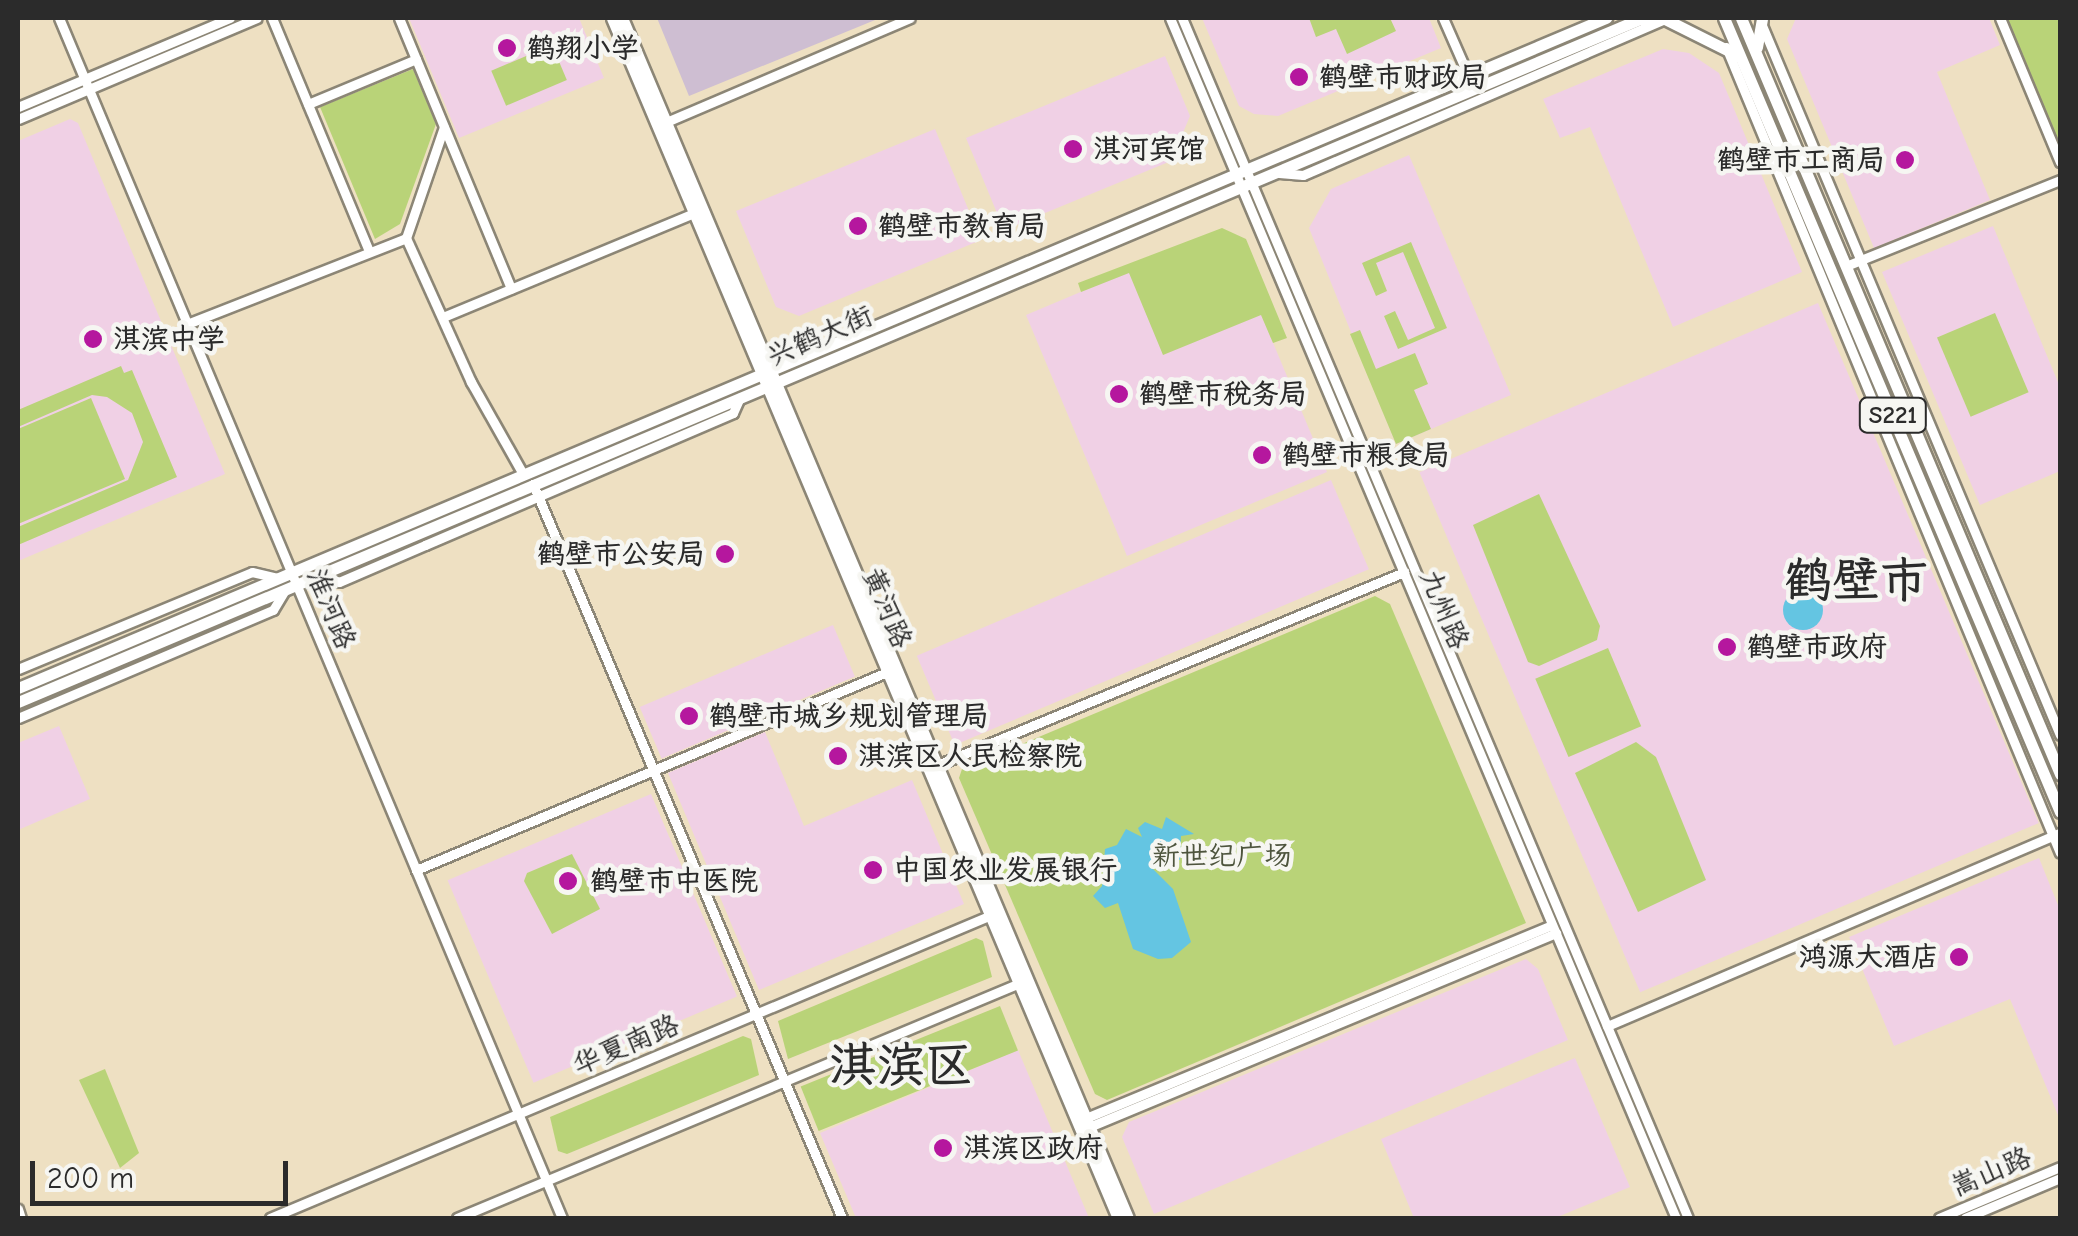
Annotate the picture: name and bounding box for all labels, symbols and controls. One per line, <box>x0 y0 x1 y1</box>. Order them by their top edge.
place label: 鹤翔小学 <box>527 31 639 65</box>
marker: 鹤翔小学 <box>496 37 518 59</box>
place label: 鹤壁市财政局 <box>1319 60 1487 94</box>
marker: 鹤壁市财政局 <box>1288 66 1310 88</box>
place label: 淇河宾馆 <box>1093 132 1205 166</box>
marker: 淇河宾馆 <box>1062 138 1084 160</box>
place label: 鹤壁市工商局 <box>1717 143 1885 177</box>
marker: 鹤壁市工商局 <box>1894 149 1916 171</box>
place label: 鹤壁市教育局 <box>878 209 1046 243</box>
marker: 鹤壁市教育局 <box>847 215 869 237</box>
street label: 兴鹤大街 <box>762 299 878 373</box>
place label: 淇滨中学 <box>113 322 225 356</box>
marker: 淇滨中学 <box>82 328 104 350</box>
place label: 鹤壁市税务局 <box>1139 377 1307 411</box>
marker: 鹤壁市税务局 <box>1108 383 1130 405</box>
road number: S221 <box>1858 395 1928 435</box>
place label: 鹤壁市粮食局 <box>1282 438 1450 472</box>
marker: 鹤壁市粮食局 <box>1251 444 1273 466</box>
place label: 鹤壁市公安局 <box>537 537 705 571</box>
marker: 鹤壁市公安局 <box>714 543 736 565</box>
district label: 鹤壁市 <box>1784 552 1928 610</box>
street label: 黄河路 <box>855 563 919 653</box>
street label: 淮河路 <box>299 564 363 654</box>
street label: 九州路 <box>1412 564 1476 654</box>
place label: 鹤壁市政府 <box>1747 630 1887 664</box>
marker: 鹤壁市政府 <box>1716 636 1738 658</box>
place label: 鹤壁市城乡规划管理局 <box>709 699 989 733</box>
marker: 鹤壁市城乡规划管理局 <box>678 705 700 727</box>
place label: 淇滨区人民检察院 <box>858 739 1082 773</box>
marker: 淇滨区人民检察院 <box>827 745 849 767</box>
park label: 新世纪广场 <box>1152 839 1292 873</box>
place label: 中国农业发展银行 <box>893 853 1117 887</box>
marker: 中国农业发展银行 <box>862 859 884 881</box>
place label: 鹤壁市中医院 <box>590 864 758 898</box>
marker: 鹤壁市中医院 <box>555 868 581 894</box>
place label: 鸿源大酒店 <box>1799 940 1939 974</box>
marker: 鸿源大酒店 <box>1948 946 1970 968</box>
street label: 华夏南路 <box>568 1008 684 1082</box>
district label: 淇滨区 <box>829 1037 973 1095</box>
place label: 淇滨区政府 <box>963 1131 1103 1165</box>
marker: 淇滨区政府 <box>932 1137 954 1159</box>
street label: 嵩山路 <box>1946 1140 2036 1204</box>
scale bar <box>35 1141 292 1203</box>
text: 200 m <box>47 1161 134 1196</box>

